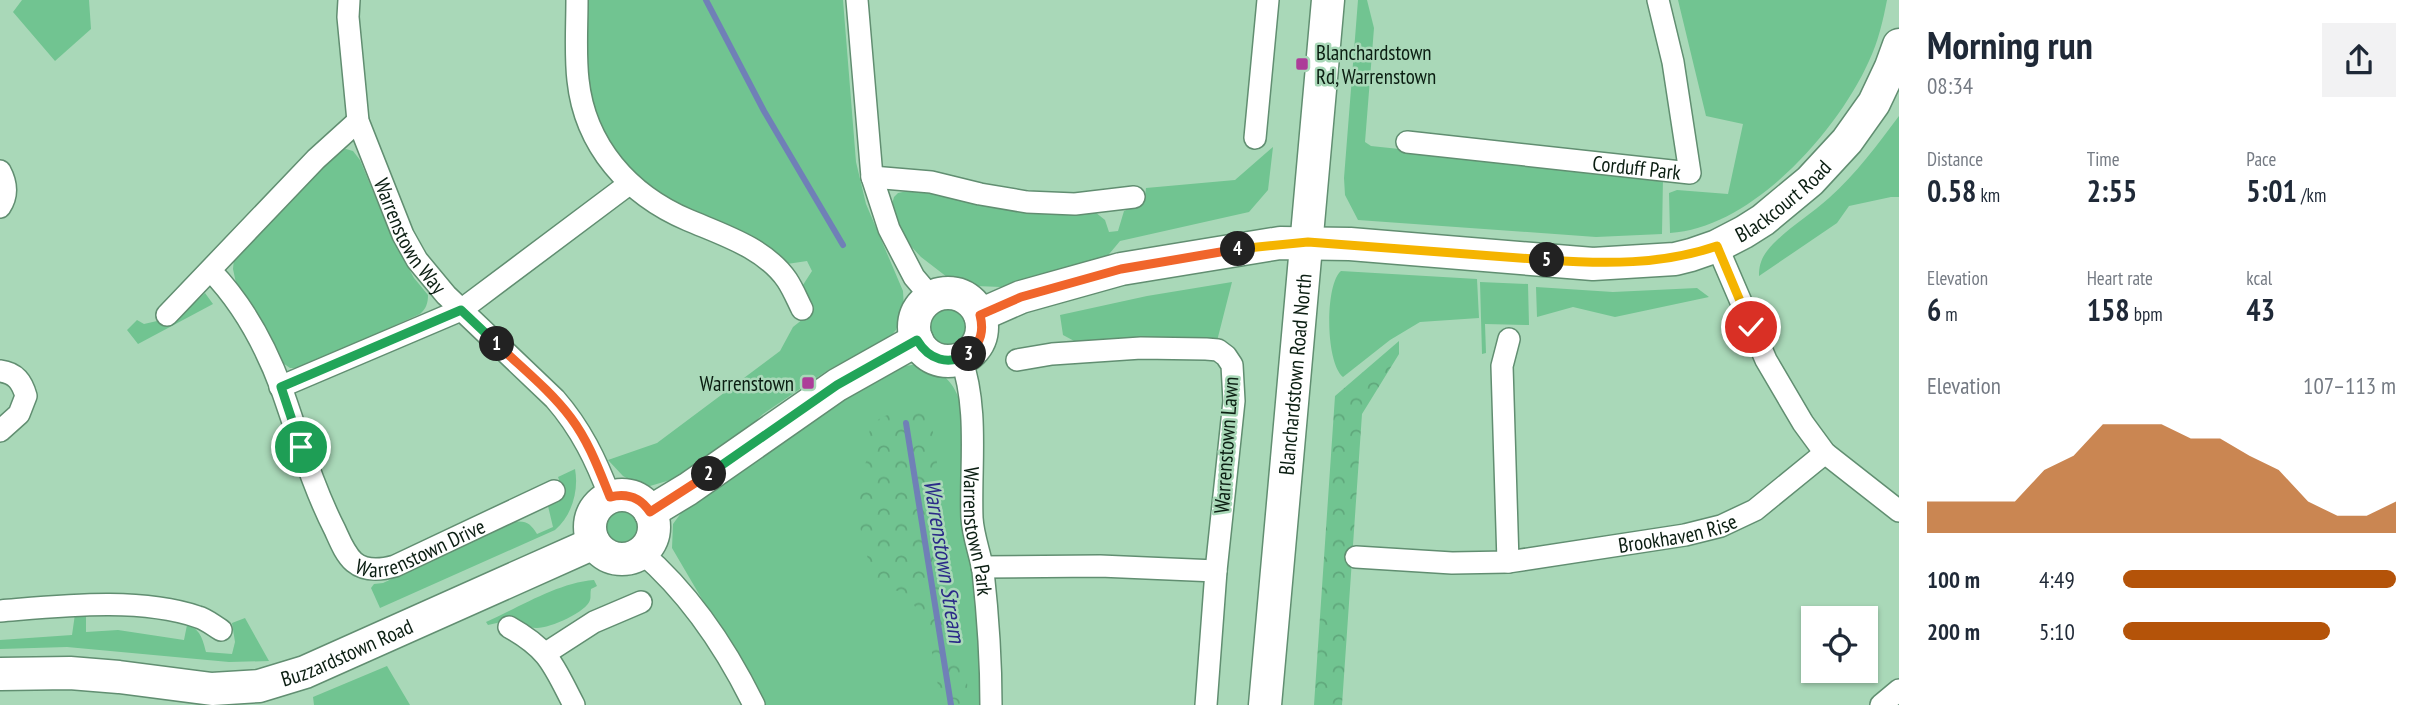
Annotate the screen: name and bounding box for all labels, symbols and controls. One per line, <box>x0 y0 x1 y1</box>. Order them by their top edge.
text: Morning run <box>1927 20 2093 69</box>
button: share <box>2322 23 2396 97</box>
place label: Blanchardstown Rd, Warrenstown <box>1316 39 1436 90</box>
marker: Blanchardstown Rd, Warrenstown <box>1294 56 1310 72</box>
text: 08:34 <box>1927 71 1973 100</box>
text: Distance <box>1927 147 1983 171</box>
text: Time <box>2087 147 2120 171</box>
text: Pace <box>2246 147 2276 171</box>
street label: Corduff Park <box>1591 149 1682 185</box>
street label: Blackcourt Road <box>1730 154 1837 248</box>
text: 0.58 <box>1927 171 1976 210</box>
text: 2:55 <box>2087 171 2137 210</box>
text: 5:01 <box>2246 171 2297 210</box>
street label: Warrenstown Way <box>368 174 453 299</box>
text: km <box>1976 183 2000 207</box>
text: /km <box>2297 183 2326 207</box>
pin: 4 <box>1220 232 1256 266</box>
text: 4 <box>1233 236 1242 260</box>
pin: 5 <box>1530 243 1564 278</box>
text: 5 <box>1542 247 1551 271</box>
text: Elevation <box>1927 266 1988 290</box>
text: Heart rate <box>2087 266 2153 290</box>
text: kcal <box>2246 266 2272 290</box>
street label: Blanchardstown Road North <box>1272 272 1317 476</box>
text: 6 <box>1927 290 1941 329</box>
text: 158 <box>2087 290 2130 329</box>
text: 43 <box>2246 290 2275 329</box>
pin <box>1721 297 1781 357</box>
text: m <box>1941 302 1958 326</box>
text: bpm <box>2130 302 2163 326</box>
icon: check <box>1732 308 1770 346</box>
pin: 1 <box>480 326 514 362</box>
text: 1 <box>492 331 501 355</box>
pin: 3 <box>951 336 986 372</box>
text: 3 <box>964 341 973 365</box>
place label: Warrenstown <box>700 370 794 397</box>
text: Elevation <box>1927 371 2001 400</box>
text: 107–113 m <box>2303 371 2396 400</box>
marker: Warrenstown <box>800 375 816 391</box>
street label: Warrenstown Lawn <box>1208 376 1244 514</box>
pin <box>271 417 331 477</box>
icon: arrive <box>282 428 320 466</box>
pin: 2 <box>692 456 726 491</box>
text: 2 <box>704 461 713 485</box>
street label: Warrenstown Park <box>958 466 999 597</box>
water label: Warrenstown Stream <box>918 478 972 646</box>
street label: Brookhaven Rise <box>1616 507 1741 559</box>
street label: Warrenstown Drive <box>352 512 489 583</box>
text: 100 m <box>1927 565 1980 594</box>
text: 4:49 <box>2039 565 2075 594</box>
map controls <box>1801 606 1878 683</box>
button: locate <box>1801 606 1878 683</box>
street label: Buzzardstown Road <box>278 612 417 692</box>
text: 200 m <box>1927 617 1980 646</box>
text: 5:10 <box>2039 617 2075 646</box>

